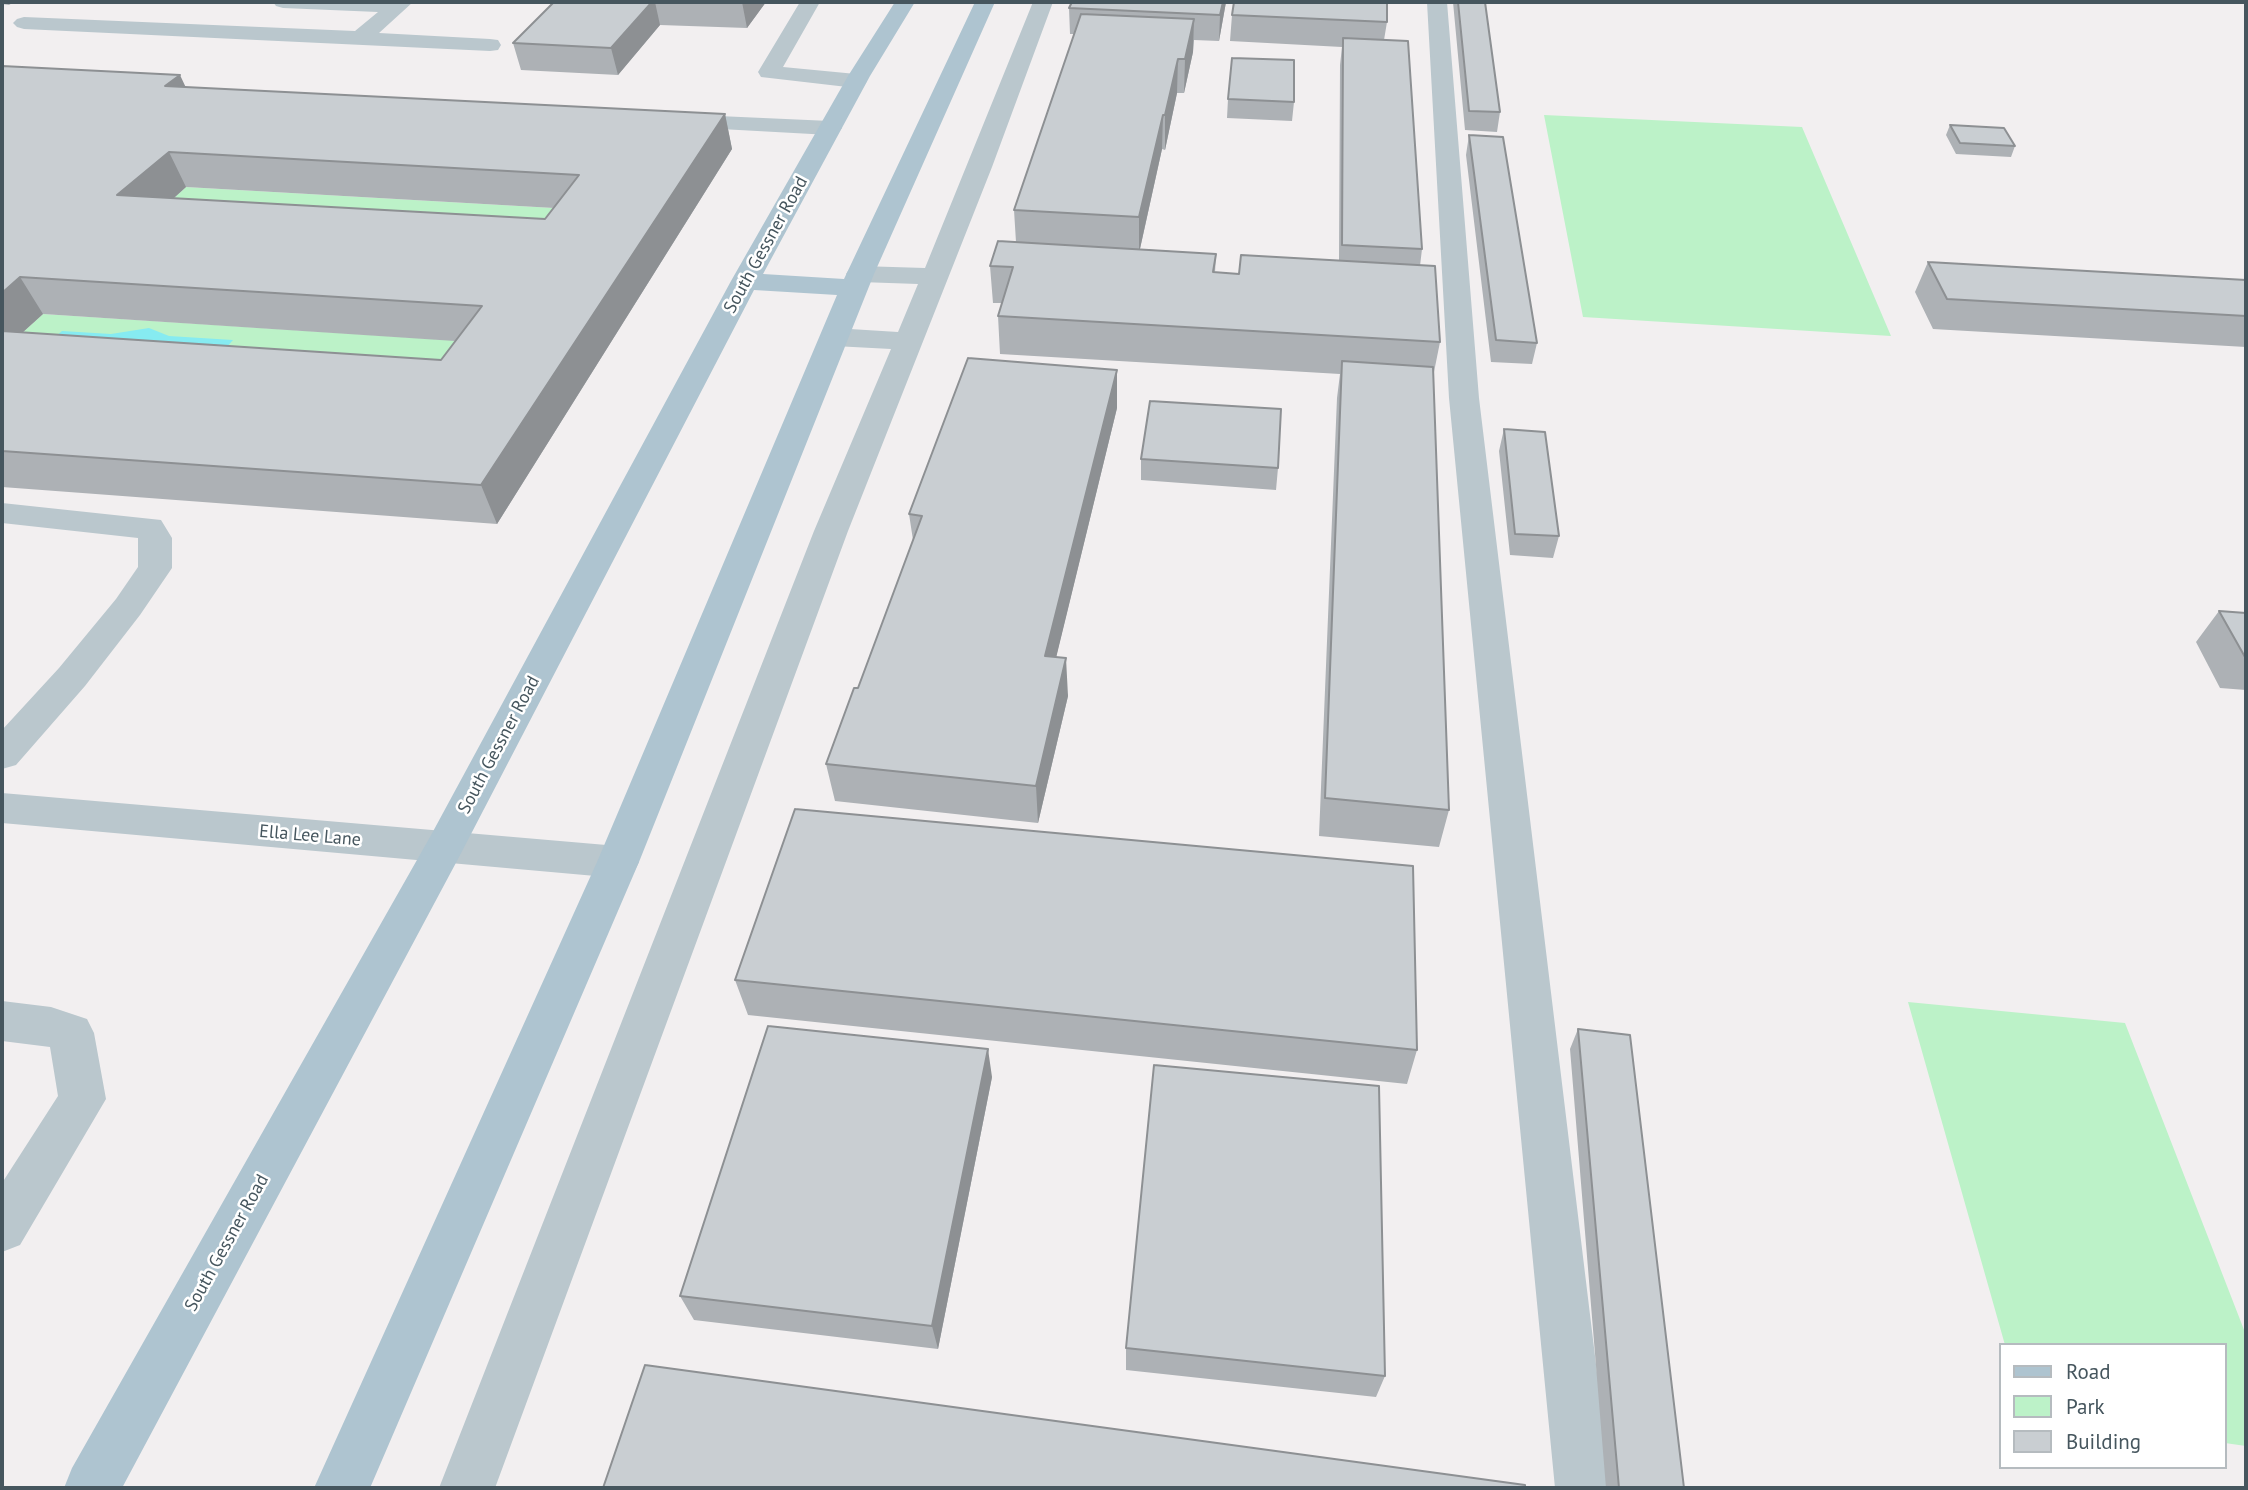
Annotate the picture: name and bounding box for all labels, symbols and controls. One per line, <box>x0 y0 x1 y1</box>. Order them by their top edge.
street label: South Gessner Road <box>719 173 813 317</box>
street label: South Gessner Road <box>454 672 544 818</box>
street label: Ella Lee Lane <box>258 821 362 851</box>
street label: South Gessner Road <box>180 1171 274 1315</box>
legend <box>2000 1343 2227 1469</box>
text: Road <box>2066 1358 2110 1385</box>
text: Park <box>2066 1393 2105 1420</box>
text: Building <box>2066 1428 2141 1455</box>

